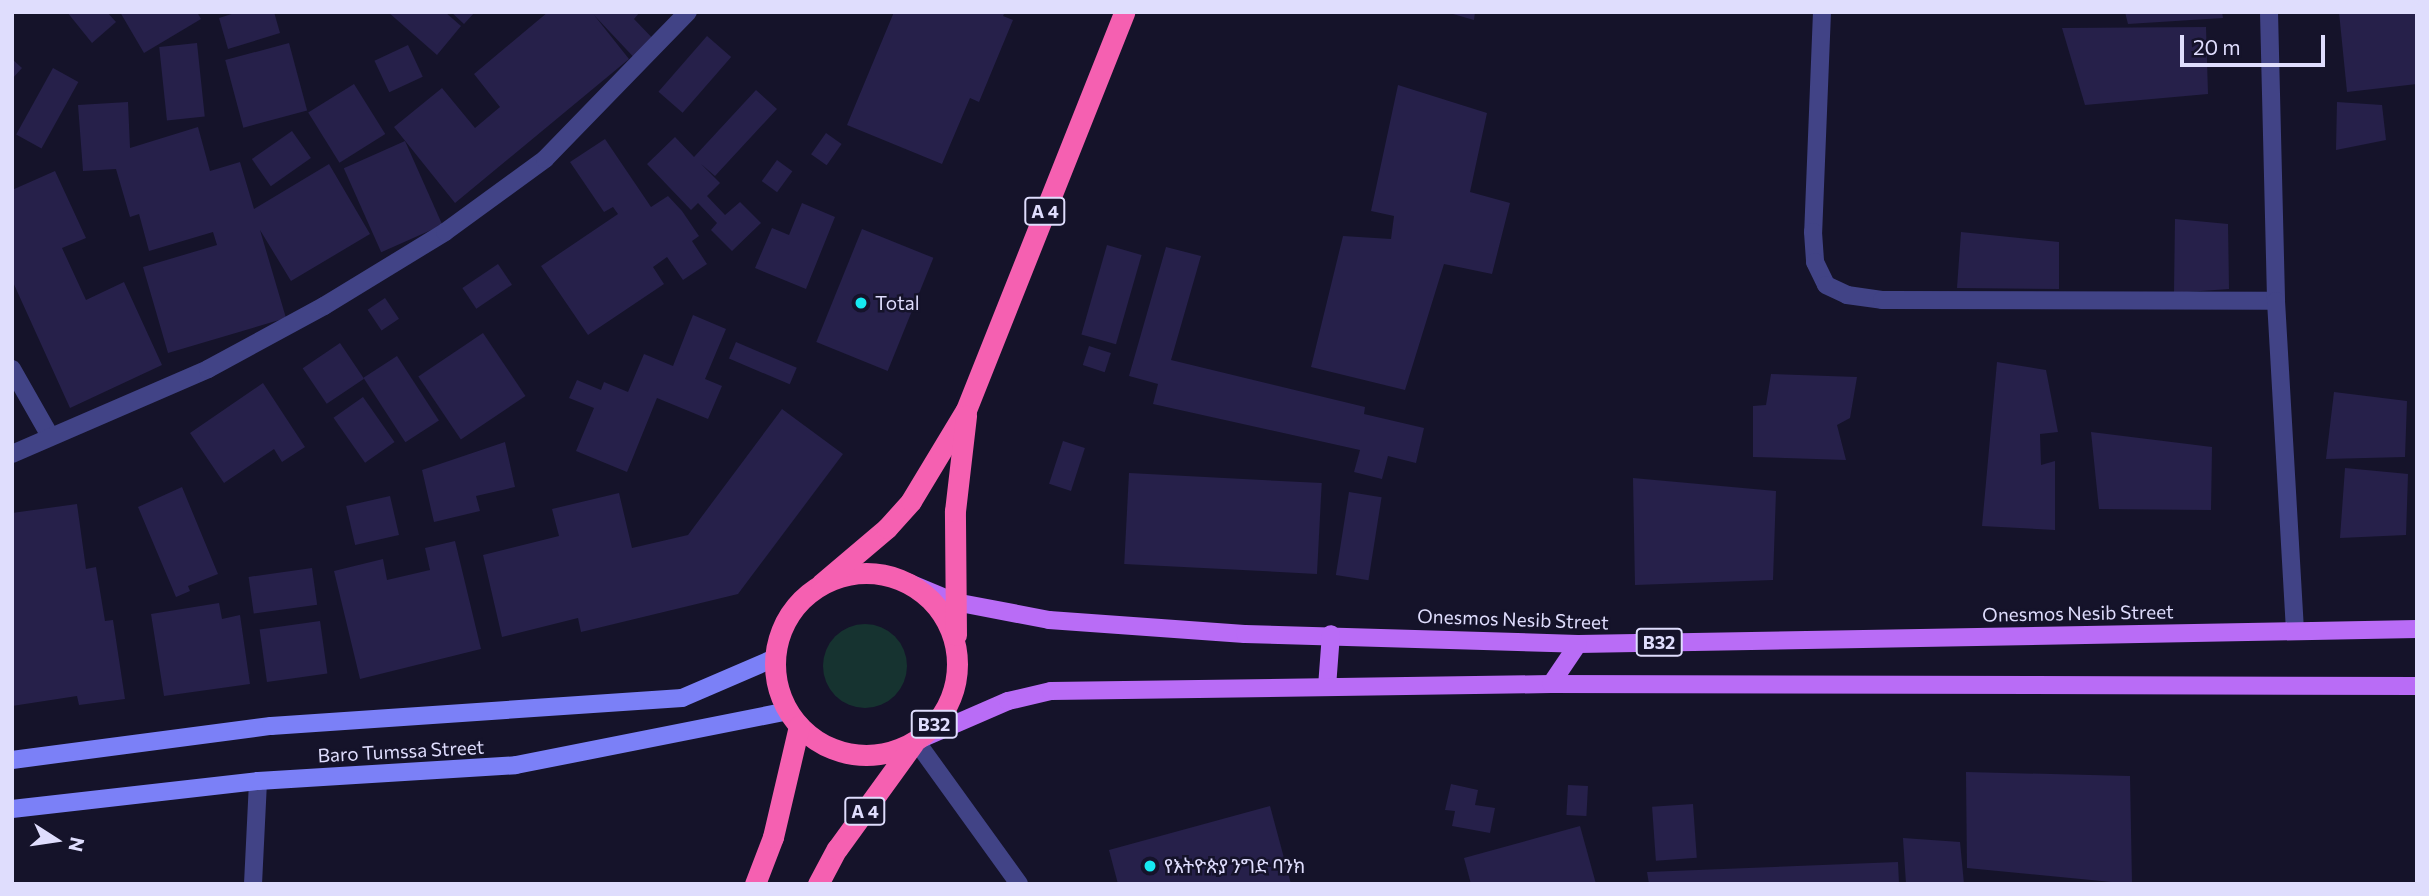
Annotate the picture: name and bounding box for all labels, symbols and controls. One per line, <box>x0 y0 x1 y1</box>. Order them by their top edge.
scale bar <box>2184 21 2329 65</box>
text: 20 m <box>2193 34 2241 59</box>
road number: A 4 <box>1024 196 1066 226</box>
place label: Total <box>875 292 919 314</box>
marker: Total <box>853 295 869 311</box>
street label: Onesmos Nesib Street <box>1982 600 2174 626</box>
street label: Onesmos Nesib Street <box>1417 604 1609 634</box>
road number: B32 <box>1634 628 1684 656</box>
road number: B32 <box>909 710 958 738</box>
street label: Baro Tumssa Street <box>317 735 485 767</box>
road number: A 4 <box>844 796 886 826</box>
north arrow <box>21 805 91 875</box>
text: N <box>64 835 90 854</box>
place label: የእትዮጵያ ንግድ ባንክ <box>1164 855 1305 877</box>
marker: የእትዮጵያ ንግድ ባንክ <box>1142 858 1158 874</box>

